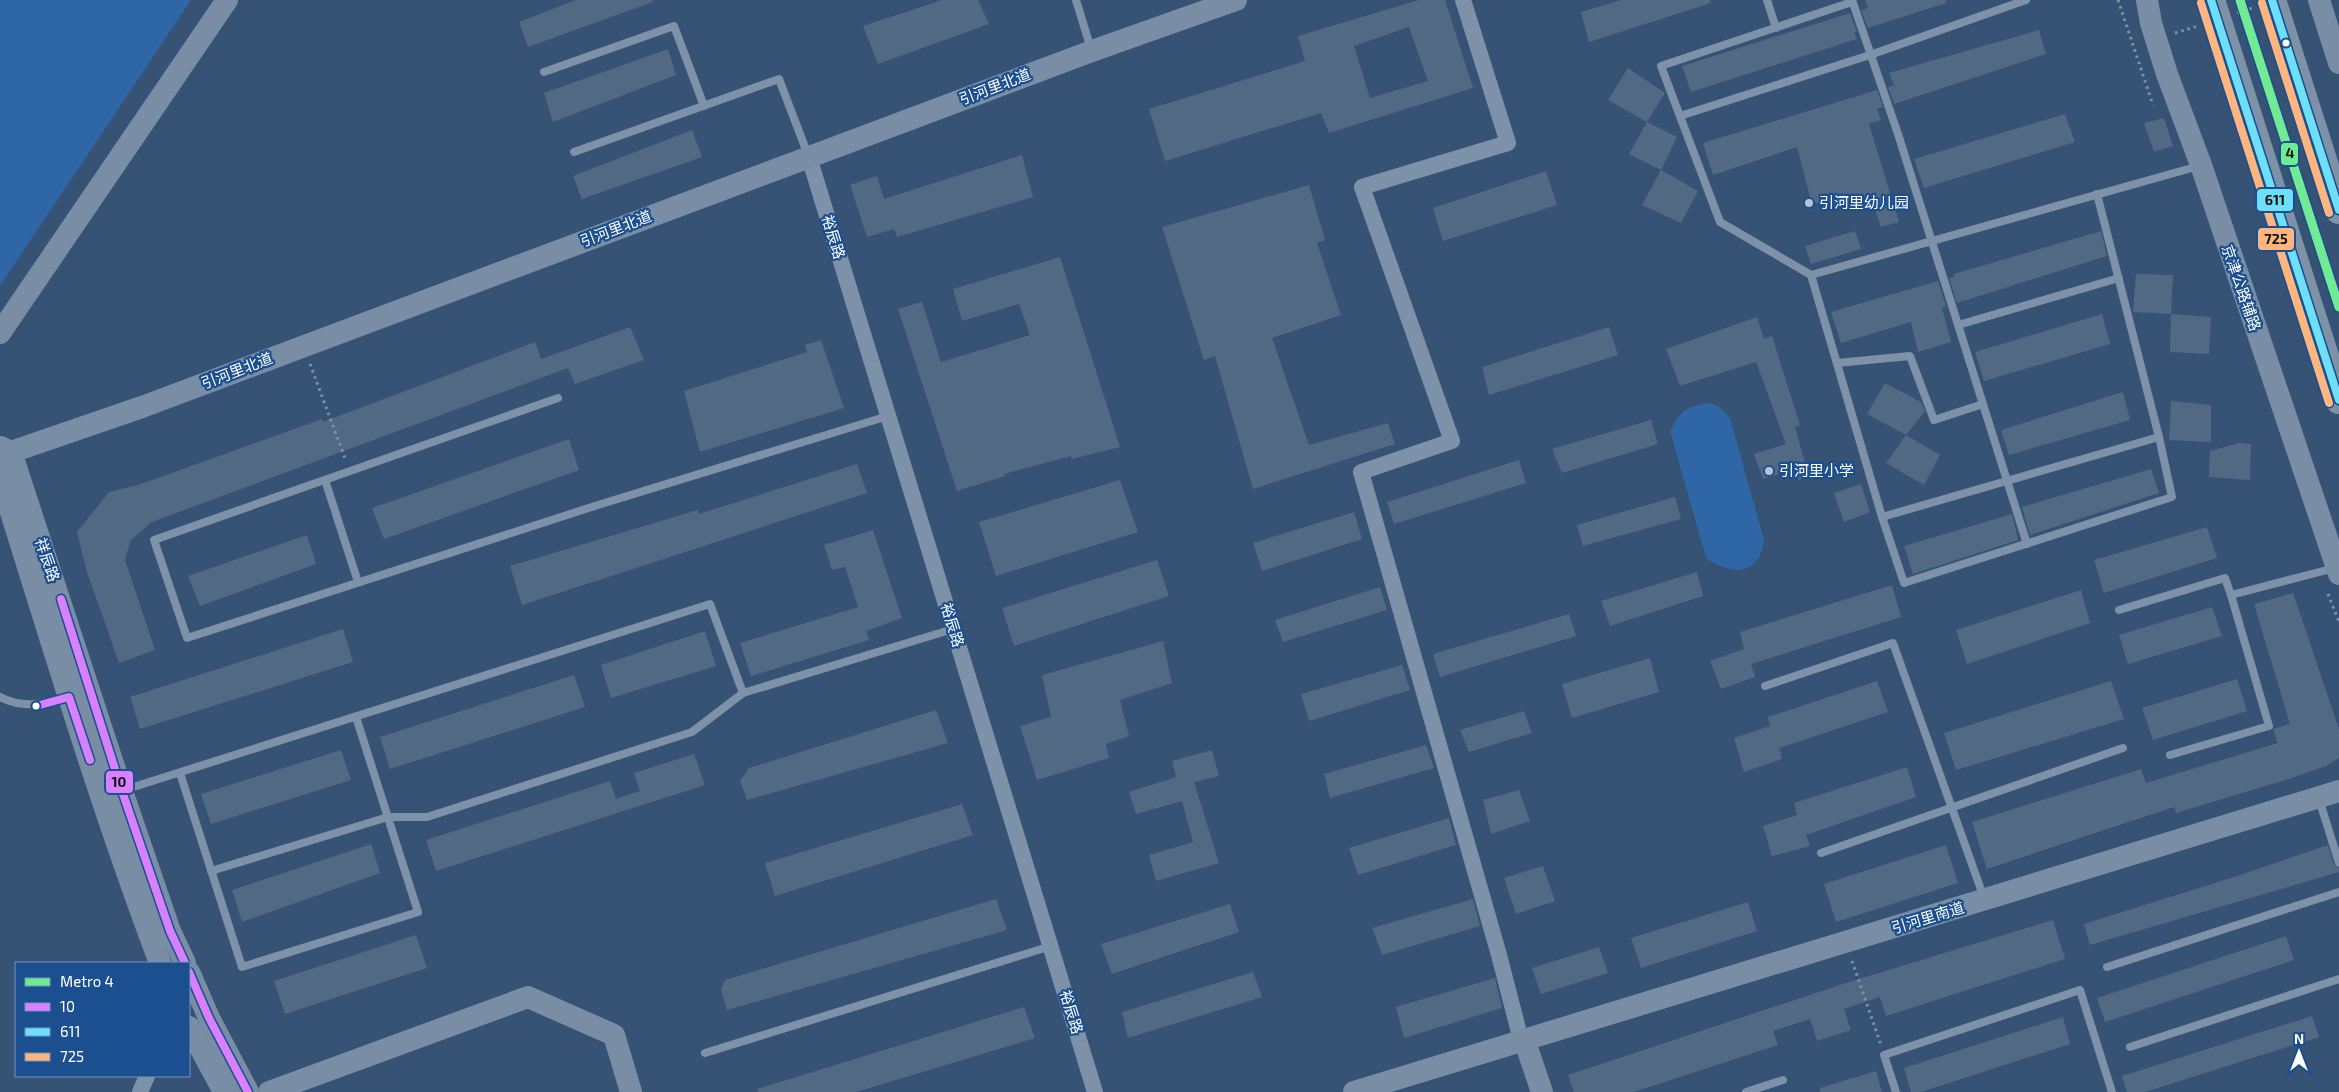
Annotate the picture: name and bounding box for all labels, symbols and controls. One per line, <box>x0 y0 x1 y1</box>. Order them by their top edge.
unlabelled marker <box>2281 38 2291 48</box>
street label: 引河里北道 <box>956 64 1033 108</box>
line badge: 4 <box>2280 142 2299 166</box>
text: 4 <box>2286 144 2295 161</box>
line badge: 611 <box>2256 188 2294 212</box>
text: 611 <box>2265 191 2285 208</box>
place label: 引河里幼儿园 <box>1819 193 1909 211</box>
marker: 引河里幼儿园 <box>1803 197 1815 209</box>
street label: 引河里北道 <box>577 206 654 250</box>
street label: 裕辰路 <box>819 213 849 261</box>
line badge: 725 <box>2257 227 2295 251</box>
text: 725 <box>2264 230 2288 247</box>
street label: 京津公路辅路 <box>2219 242 2265 333</box>
street label: 引河里北道 <box>198 348 275 392</box>
place label: 引河里小学 <box>1779 461 1854 479</box>
marker: 引河里小学 <box>1763 465 1775 477</box>
street label: 祥辰路 <box>32 535 64 584</box>
street label: 裕辰路 <box>938 601 968 649</box>
unlabelled marker <box>31 701 41 711</box>
line badge: 10 <box>105 770 134 794</box>
text: 10 <box>112 773 127 790</box>
street label: 引河里南道 <box>1889 897 1966 937</box>
legend <box>15 962 190 1077</box>
text: Metro 4 <box>60 972 114 990</box>
street label: 裕辰路 <box>1057 988 1087 1036</box>
text: 10 <box>60 997 75 1015</box>
text: 611 <box>60 1022 81 1040</box>
north arrow <box>2274 1027 2324 1077</box>
text: N <box>2294 1030 2304 1047</box>
text: 725 <box>60 1047 84 1065</box>

